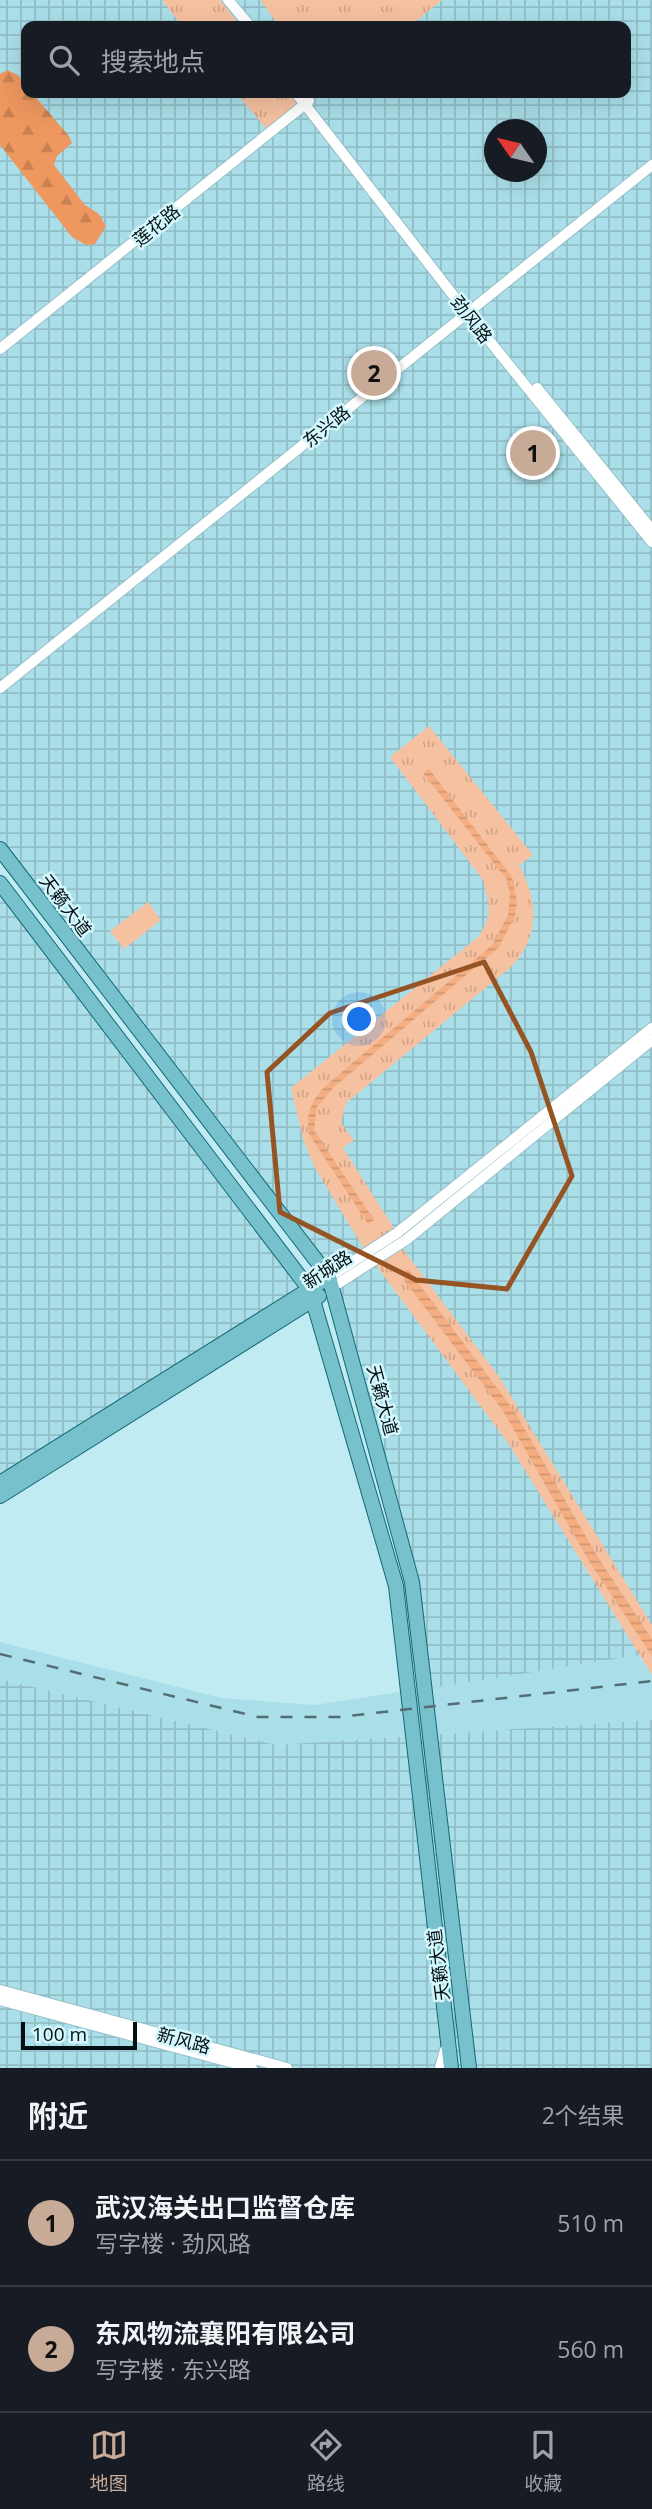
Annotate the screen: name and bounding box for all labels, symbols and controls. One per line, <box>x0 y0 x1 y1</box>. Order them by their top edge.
search box <box>21 21 631 98</box>
icon: search <box>45 41 83 79</box>
text: 搜索地点 <box>101 43 205 79</box>
north arrow <box>484 119 547 182</box>
street label: 莲花路 <box>127 199 185 251</box>
street label: 劲风路 <box>446 290 498 348</box>
pin: 2 <box>351 347 397 399</box>
street label: 东兴路 <box>297 400 355 452</box>
pin: 1 <box>510 427 556 479</box>
street label: 天籁大道 <box>35 869 97 941</box>
your location <box>342 1002 376 1036</box>
street label: 新城路 <box>298 1244 356 1294</box>
street label: 天籁大道 <box>362 1362 404 1438</box>
street label: 天籁大道 <box>422 1928 454 2002</box>
scale bar <box>21 2019 136 2051</box>
text: 100 m <box>32 2021 87 2047</box>
street label: 新风路 <box>155 2021 213 2059</box>
text: 附近 <box>28 2095 88 2136</box>
text: 2个结果 <box>542 2099 624 2131</box>
text: 武汉海关出口监督仓库 <box>95 2189 355 2225</box>
text: 1 <box>44 2207 58 2239</box>
text: 510 m <box>557 2207 624 2239</box>
text: 写字楼 · 劲风路 <box>95 2227 251 2259</box>
text: 东风物流襄阳有限公司 <box>95 2315 355 2351</box>
text: 2 <box>44 2333 58 2365</box>
text: 560 m <box>557 2333 624 2365</box>
text: 写字楼 · 东兴路 <box>95 2353 251 2385</box>
tab: 地图 <box>90 2426 128 2496</box>
tab: 路线 <box>307 2426 345 2496</box>
tab: 收藏 <box>524 2426 562 2496</box>

